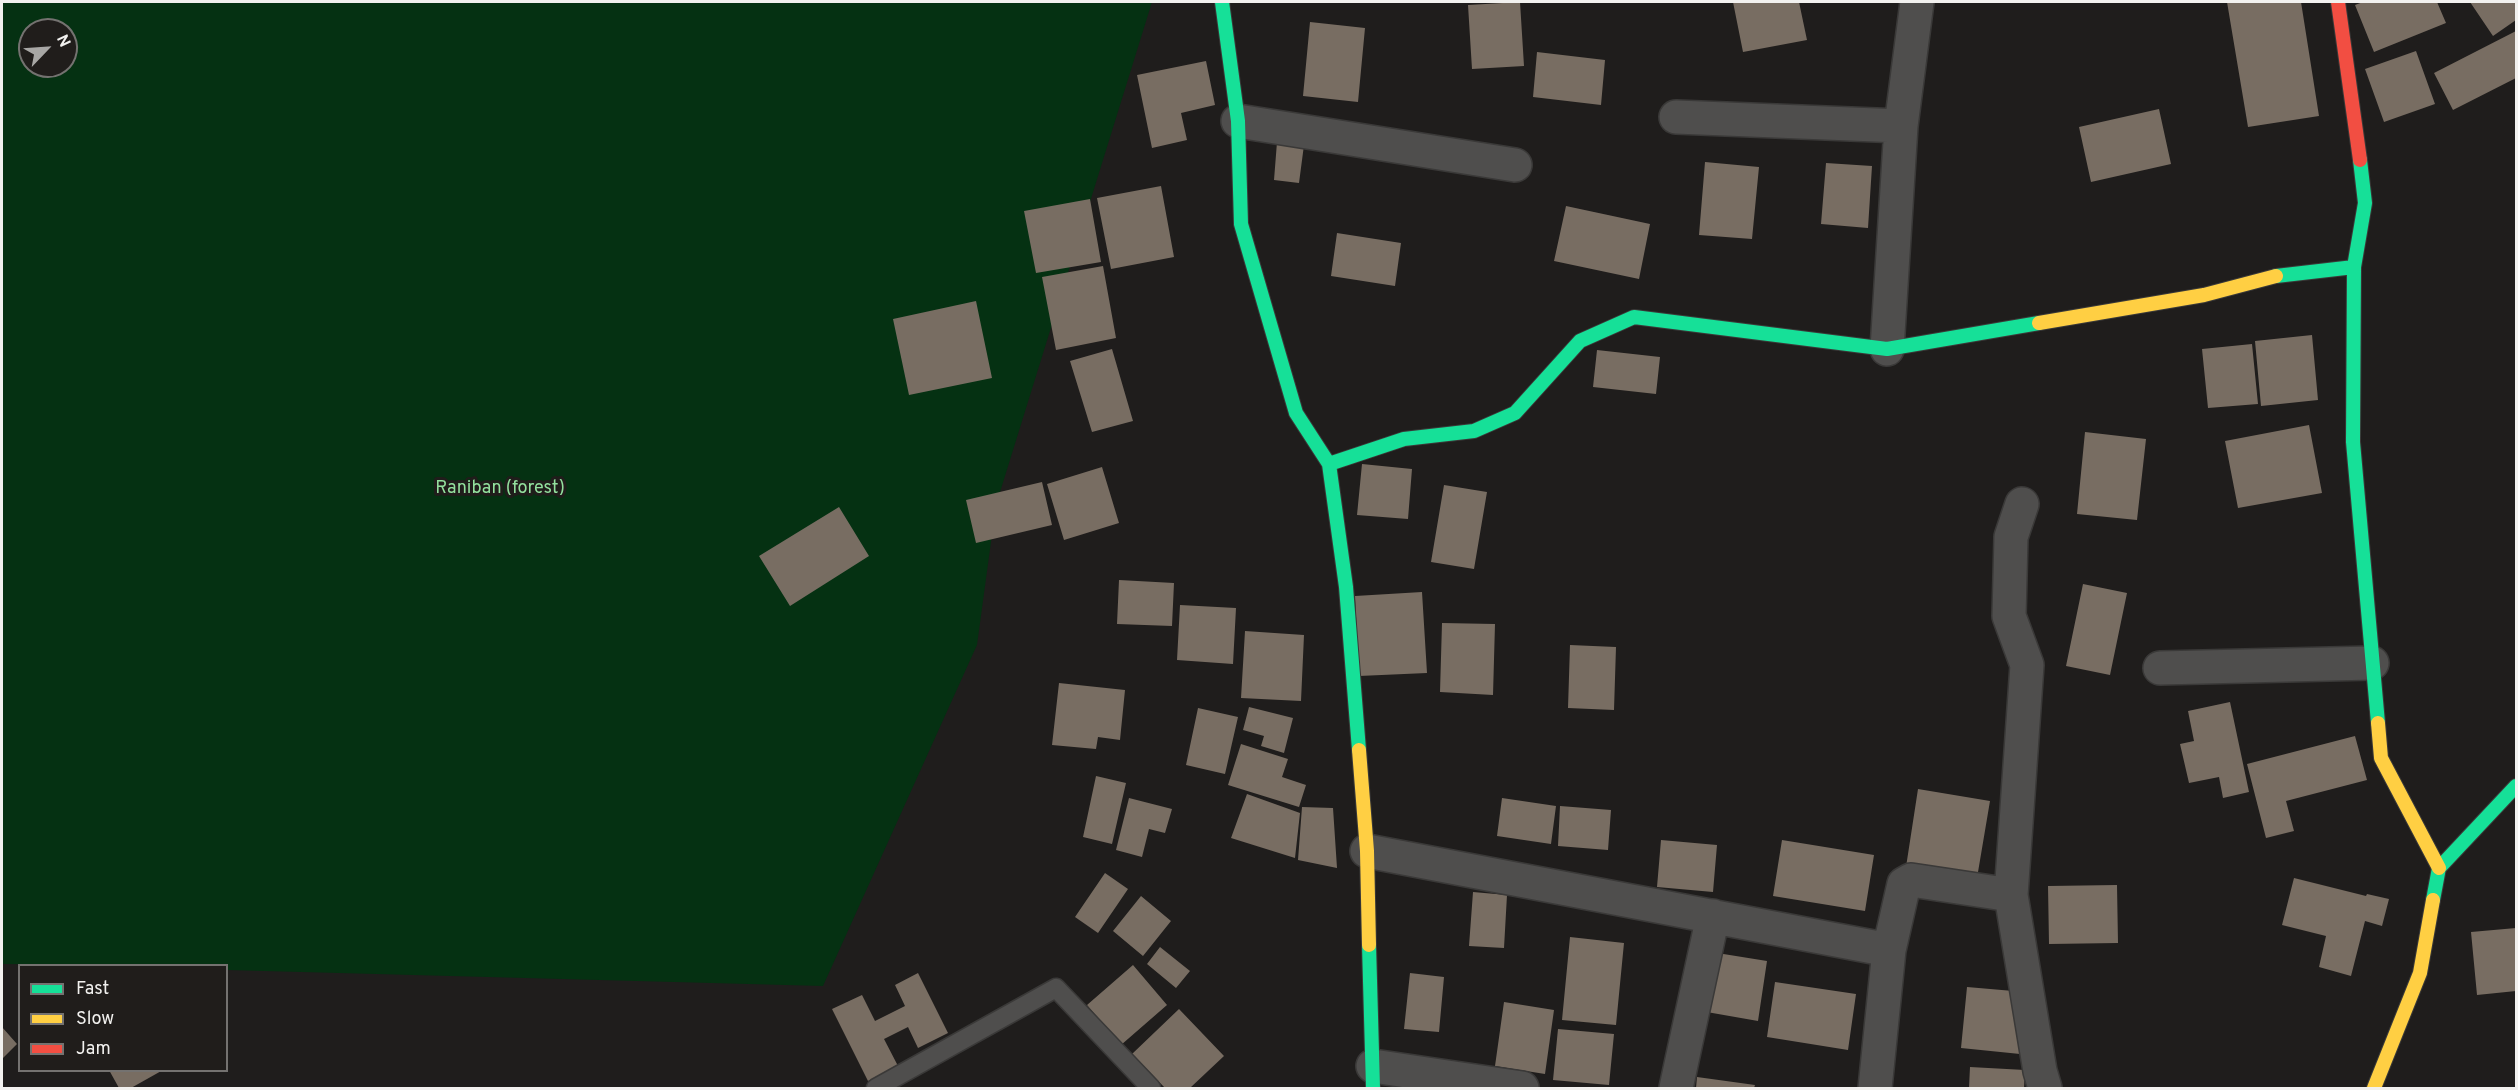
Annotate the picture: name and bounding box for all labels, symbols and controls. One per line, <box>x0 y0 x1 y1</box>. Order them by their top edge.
north arrow <box>18 18 78 78</box>
text: N <box>51 32 74 51</box>
park label: Raniban (forest) <box>435 478 565 500</box>
legend <box>18 964 228 1072</box>
text: Fast <box>76 978 109 1001</box>
text: Slow <box>76 1008 114 1031</box>
text: Jam <box>76 1038 111 1061</box>

